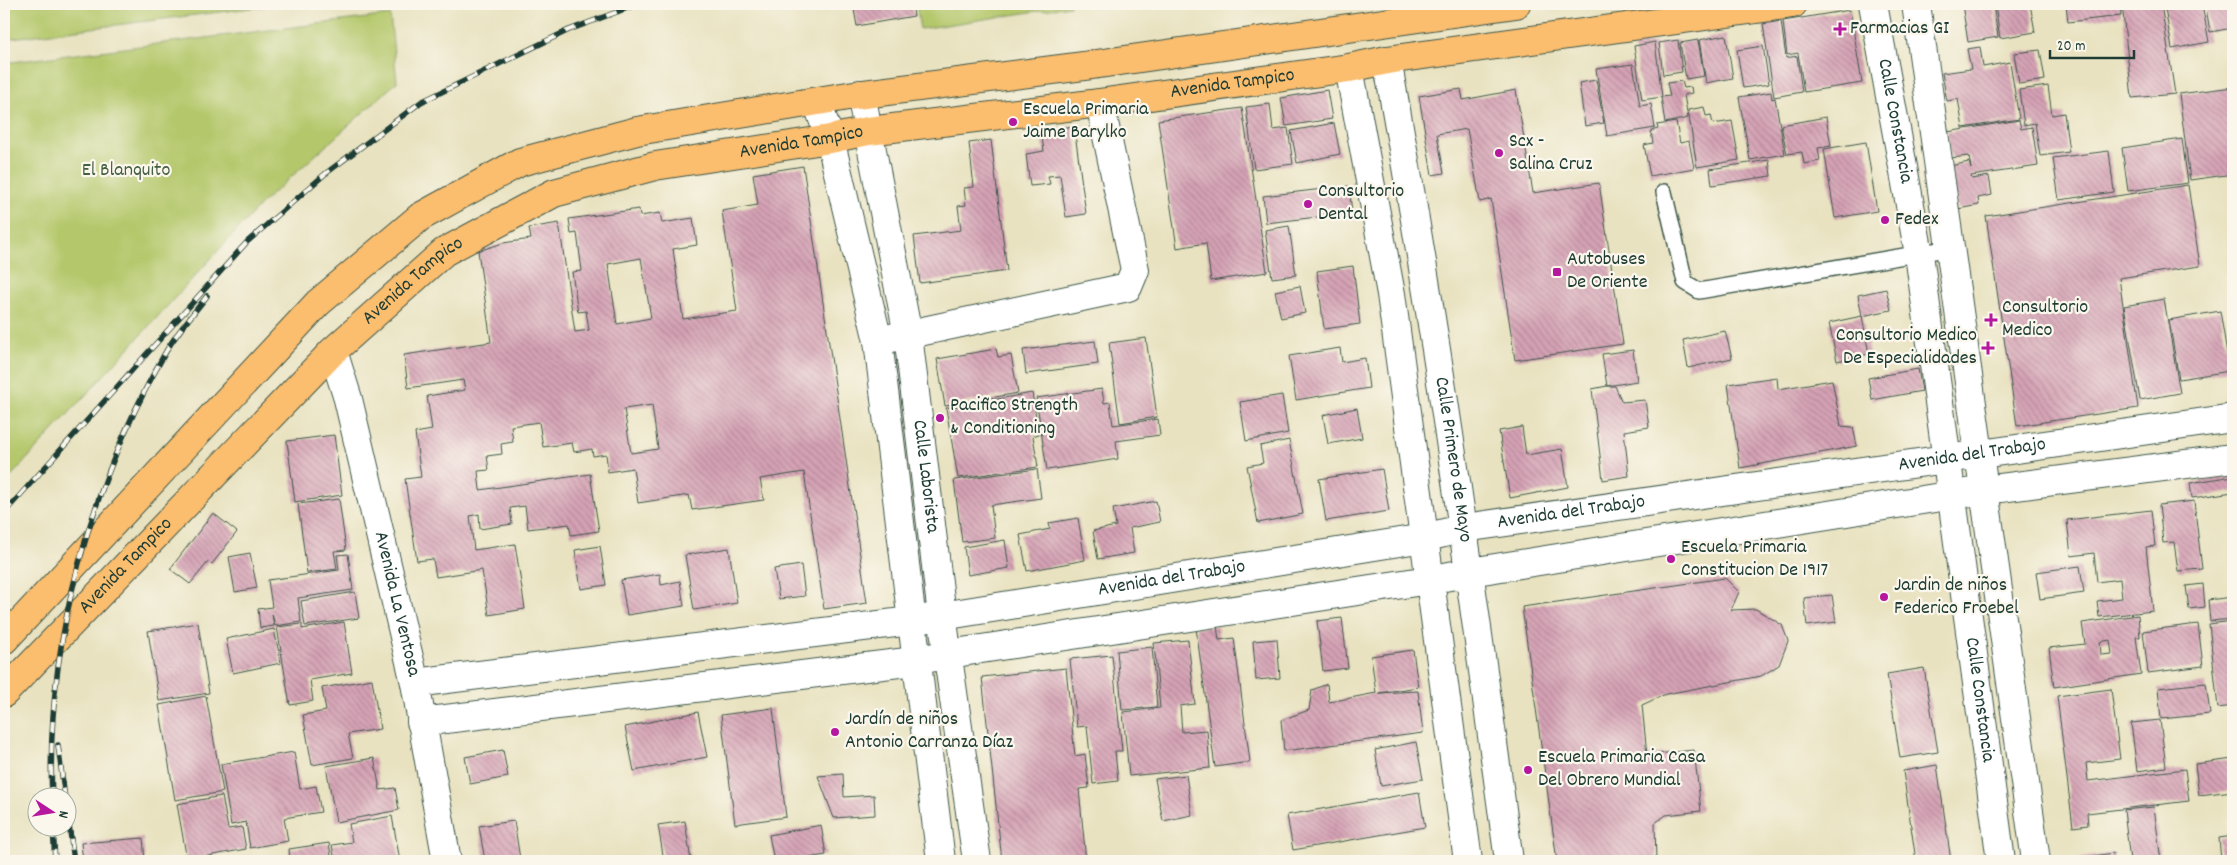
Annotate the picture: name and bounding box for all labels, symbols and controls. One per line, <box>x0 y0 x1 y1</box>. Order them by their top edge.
place label: Farmacias GI <box>1850 15 1949 43</box>
marker: Farmacias GI <box>1834 23 1846 35</box>
scale bar <box>2050 28 2133 60</box>
text: 20 m <box>2057 36 2085 58</box>
street label: Calle Constancia <box>1869 57 1920 186</box>
street label: Avenida Tampico <box>1168 62 1297 107</box>
place label: Escuela Primaria Jaime Barylko <box>1023 96 1149 147</box>
marker: Escuela Primaria Jaime Barylko <box>1007 116 1019 128</box>
street label: Avenida Tampico <box>738 118 866 167</box>
place label: Scx - Salina Cruz <box>1509 128 1593 179</box>
marker: Scx - Salina Cruz <box>1493 147 1505 159</box>
park label: El Blanquito <box>82 157 170 185</box>
place label: Consultorio Dental <box>1318 178 1404 229</box>
marker: Consultorio Dental <box>1302 198 1314 210</box>
place label: Fedex <box>1895 206 1939 234</box>
marker: Fedex <box>1879 214 1891 226</box>
street label: Avenida Tampico <box>356 230 469 332</box>
place label: Autobuses De Oriente <box>1567 246 1648 297</box>
marker: Autobuses De Oriente <box>1551 266 1563 278</box>
place label: Consultorio Medico <box>2002 294 2088 345</box>
marker: Consultorio Medico <box>1984 313 1998 327</box>
place label: Consultorio Medico De Especialidades <box>1836 322 1977 373</box>
marker: Consultorio Medico De Especialidades <box>1981 341 1995 355</box>
street label: Calle Primero de Mayo <box>1426 375 1479 544</box>
place label: Pacifico Strength & Conditioning <box>950 392 1078 443</box>
marker: Pacifico Strength & Conditioning <box>934 412 946 424</box>
street label: Calle Laborista <box>904 418 946 535</box>
street label: Avenida del Trabajo <box>1896 431 2048 480</box>
street label: Avenida del Trabajo <box>1495 488 1647 537</box>
street label: Avenida Tampico <box>72 511 180 621</box>
street label: Avenida La Ventosa <box>366 529 427 680</box>
place label: Escuela Primaria Constitucion De 1917 <box>1681 534 1828 585</box>
street label: Avenida del Trabajo <box>1096 553 1248 605</box>
marker: Escuela Primaria Constitucion De 1917 <box>1665 553 1677 565</box>
place label: Jardin de niños Federico Froebel <box>1894 572 2019 623</box>
marker: Jardin de niños Federico Froebel <box>1878 591 1890 603</box>
street label: Calle Constancia <box>1957 636 2002 765</box>
place label: Jardín de niños Antonio Carranza Díaz <box>845 706 1013 757</box>
marker: Jardín de niños Antonio Carranza Díaz <box>829 726 841 738</box>
place label: Escuela Primaria Casa Del Obrero Mundial <box>1538 744 1706 795</box>
marker: Escuela Primaria Casa Del Obrero Mundial <box>1522 764 1534 776</box>
north arrow <box>28 788 78 838</box>
text: N <box>52 809 73 820</box>

